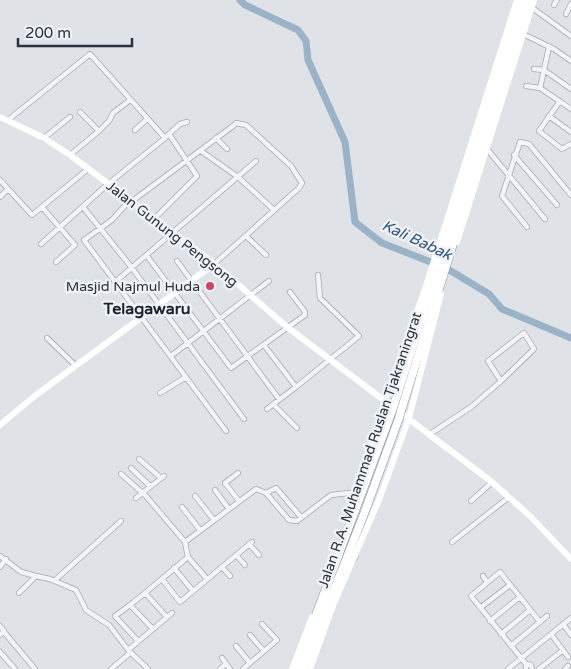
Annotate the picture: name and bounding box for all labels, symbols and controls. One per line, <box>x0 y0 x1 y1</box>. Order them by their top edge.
scale bar <box>18 15 131 47</box>
text: 200 m <box>25 24 71 42</box>
street label: Jalan Gunung Pengsong <box>103 177 241 291</box>
water label: Kali Babak <box>379 216 456 265</box>
place label: Masjid Najmul Huda <box>66 278 200 295</box>
marker: Masjid Najmul Huda <box>204 280 216 292</box>
district label: Telagawaru <box>102 299 191 319</box>
street label: Jalan R.A. Muhammad Ruslan Tjakraningrat <box>315 309 426 590</box>

